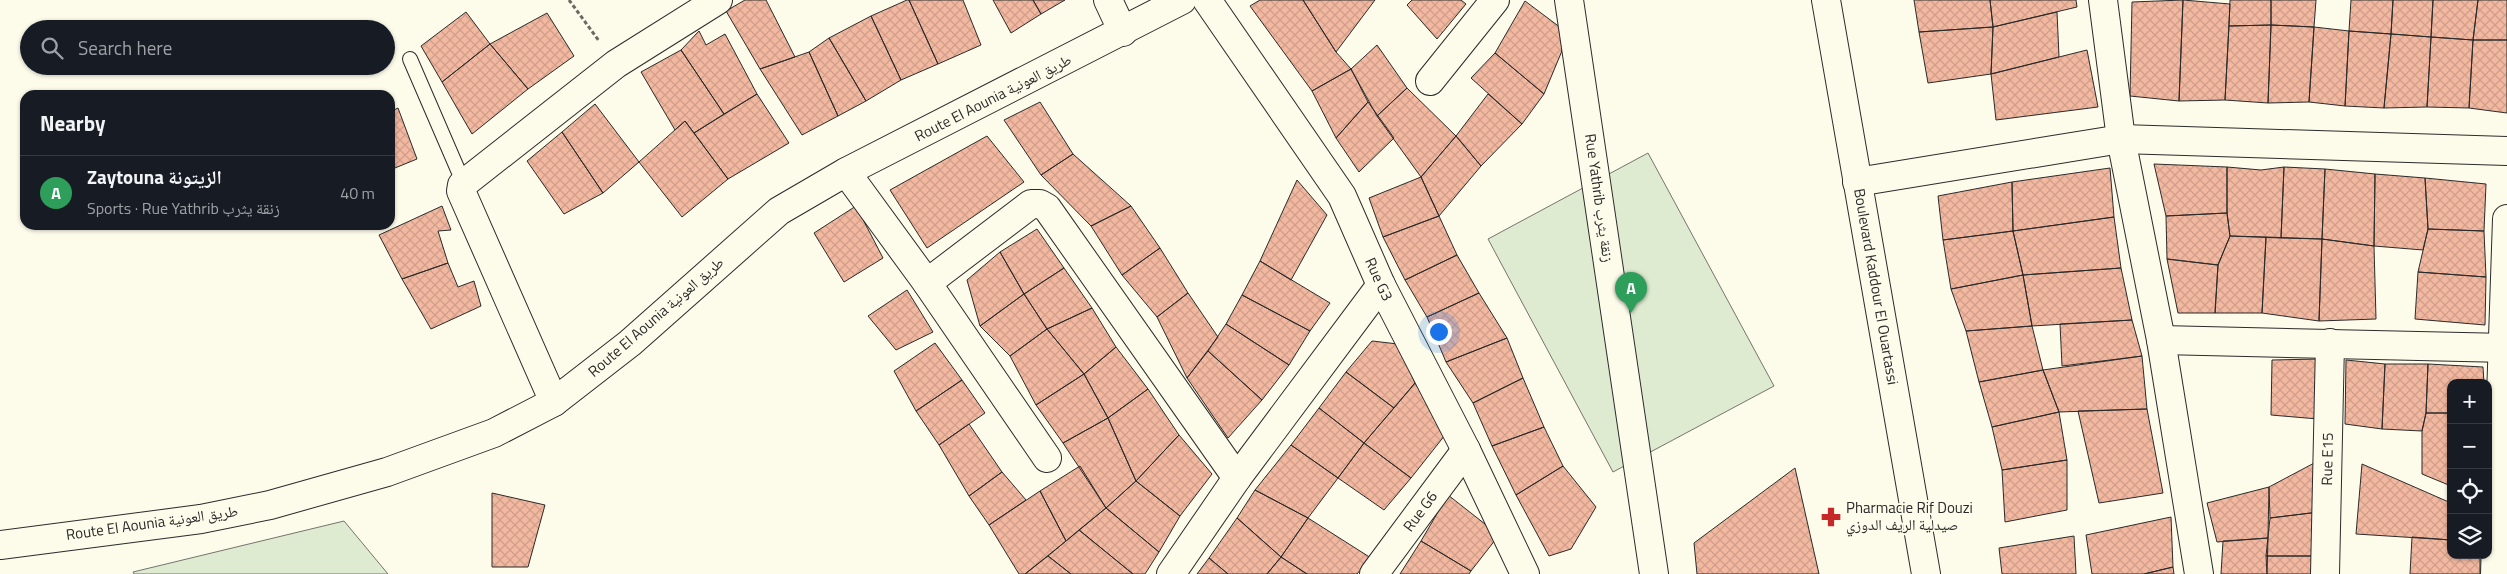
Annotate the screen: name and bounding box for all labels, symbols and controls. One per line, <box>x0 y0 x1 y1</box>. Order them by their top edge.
search box <box>20 20 395 75</box>
text: Search here <box>78 33 172 62</box>
icon: search <box>38 34 66 62</box>
street label: Route El Aounia طريق العونية <box>910 48 1075 147</box>
text: Nearby <box>40 107 105 139</box>
street label: Rue Yathrib زنقة يثرب <box>1579 132 1620 264</box>
text: Zaytouna الزيتونة <box>87 162 222 191</box>
text: A <box>51 181 61 205</box>
text: 40 m <box>340 181 375 205</box>
street label: Boulevard Kaddour El Ouartassi <box>1848 187 1905 387</box>
text: Sports · Rue Yathrib زنقة يثرب <box>87 196 280 220</box>
street label: Route El Aounia طريق العونية <box>583 251 729 382</box>
street label: Rue G3 <box>1359 254 1399 305</box>
pin: A <box>1615 272 1647 313</box>
your location <box>1426 319 1452 345</box>
map controls <box>2447 379 2492 559</box>
button: + <box>2447 379 2492 424</box>
button: − <box>2447 424 2492 469</box>
street label: Rue E15 <box>2315 432 2339 486</box>
button: locate <box>2447 469 2492 514</box>
street label: Rue G6 <box>1397 486 1443 536</box>
place label: Pharmacie Rif Douzi صيدلية الريف الدوزي <box>1846 496 1973 537</box>
street label: Route El Aounia طريق العونية <box>64 499 239 546</box>
pharmacy icon: Pharmacie Rif Douzi صيدلية الريف الدوزي <box>1820 506 1842 528</box>
button: layers <box>2447 514 2492 559</box>

